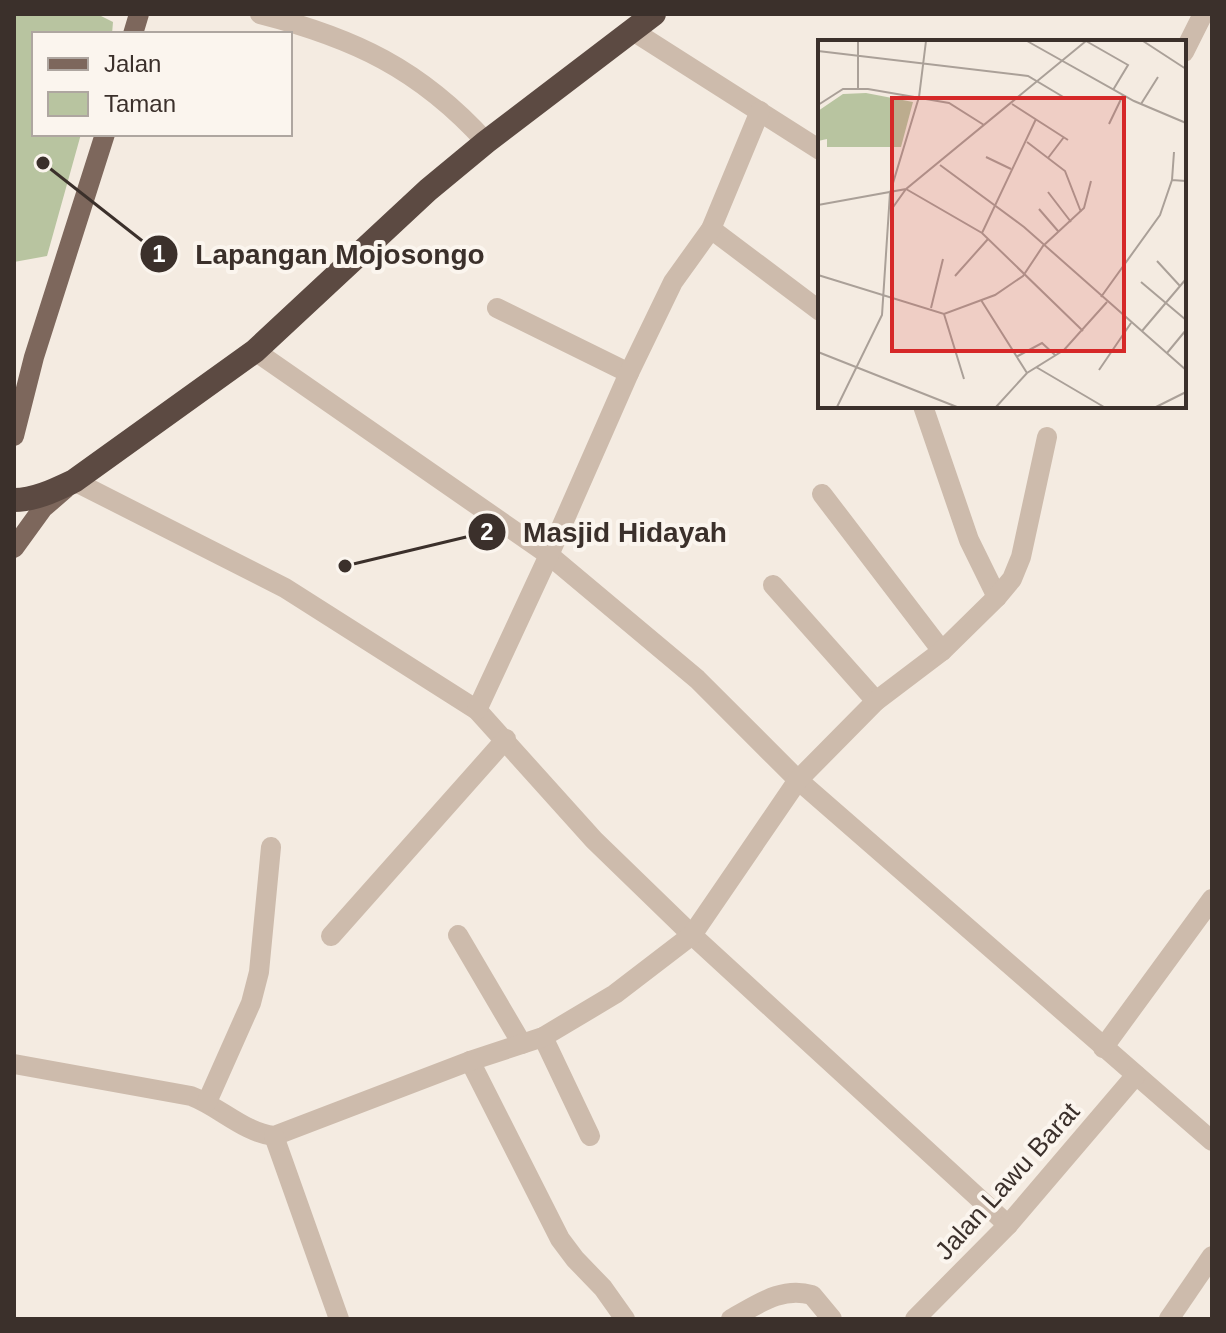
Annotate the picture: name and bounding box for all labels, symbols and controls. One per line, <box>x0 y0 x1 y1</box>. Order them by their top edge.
legend <box>32 32 292 136</box>
inset map <box>818 40 1186 408</box>
text: Jalan <box>104 50 161 77</box>
text: Taman <box>104 90 176 117</box>
callout: Lapangan Mojosongo <box>139 228 501 280</box>
text: Lapangan Mojosongo <box>195 239 485 270</box>
text: 1 <box>152 240 166 267</box>
callout: Masjid Hidayah <box>467 506 743 558</box>
text: Masjid Hidayah <box>523 517 727 548</box>
text: 2 <box>480 518 494 545</box>
street label: Jalan Lawu Barat <box>929 1096 1086 1266</box>

